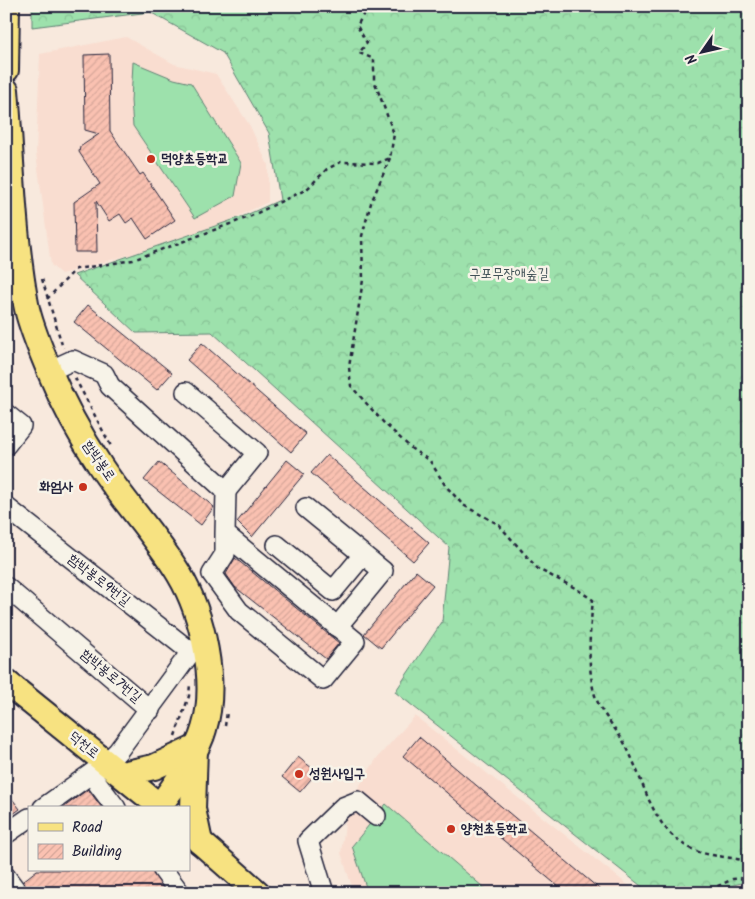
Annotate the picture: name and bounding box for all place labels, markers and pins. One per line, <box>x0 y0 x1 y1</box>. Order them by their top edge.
place label: 덕양초등학교 <box>161 148 229 170</box>
marker: 덕양초등학교 <box>145 153 157 165</box>
place label: 화엄사 <box>39 476 74 498</box>
marker: 화엄사 <box>77 481 89 493</box>
place label: 성원사입구 <box>309 763 365 785</box>
marker: 성원사입구 <box>293 768 305 780</box>
place label: 양천초등학교 <box>461 818 529 840</box>
marker: 양천초등학교 <box>445 823 457 835</box>

